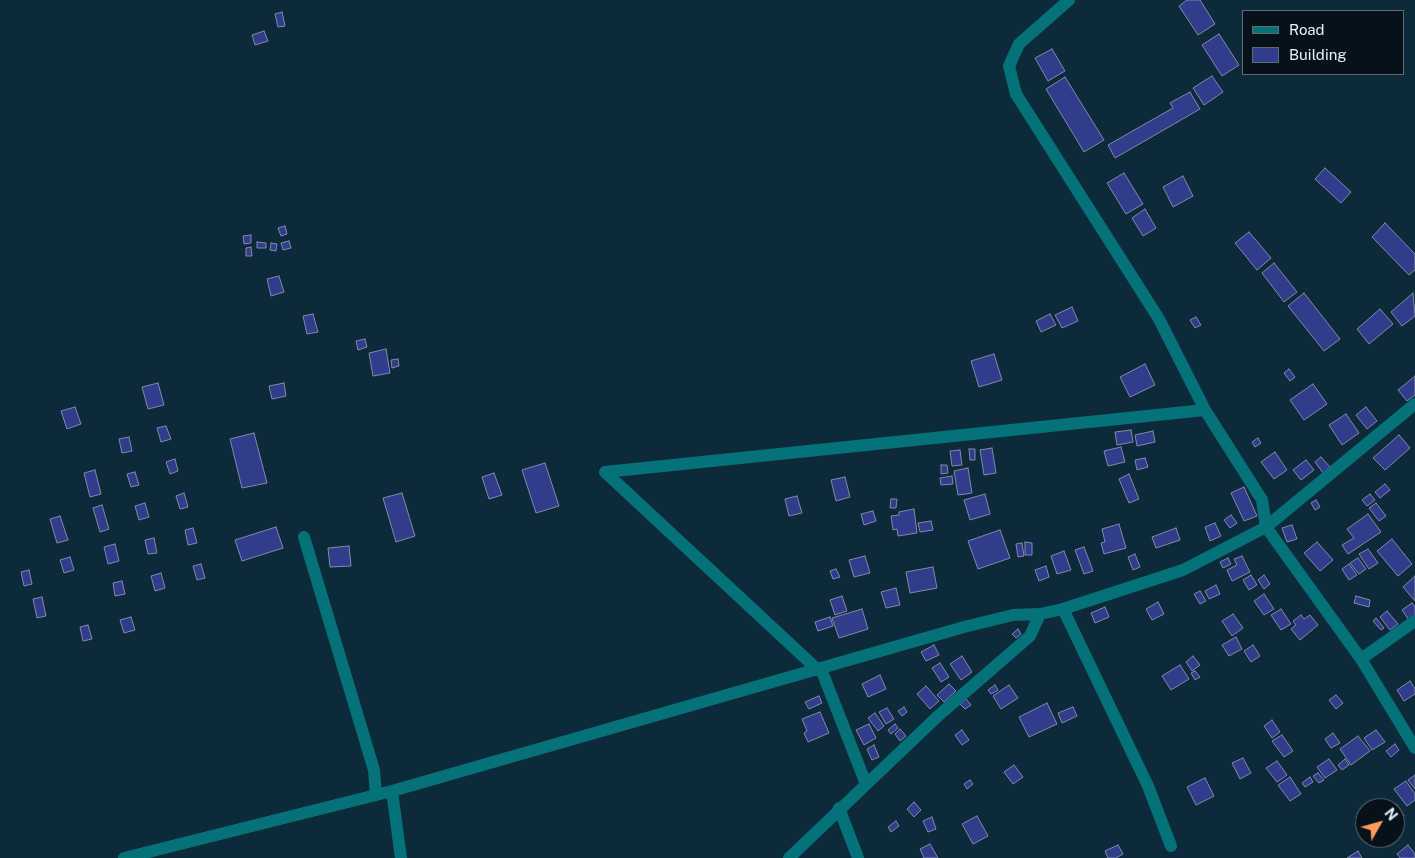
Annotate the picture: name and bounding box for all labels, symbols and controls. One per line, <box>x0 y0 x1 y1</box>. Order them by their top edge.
legend <box>1242 10 1405 75</box>
text: Road <box>1289 21 1325 38</box>
text: Building <box>1289 46 1347 63</box>
north arrow <box>1355 798 1405 848</box>
text: N <box>1381 805 1401 824</box>

